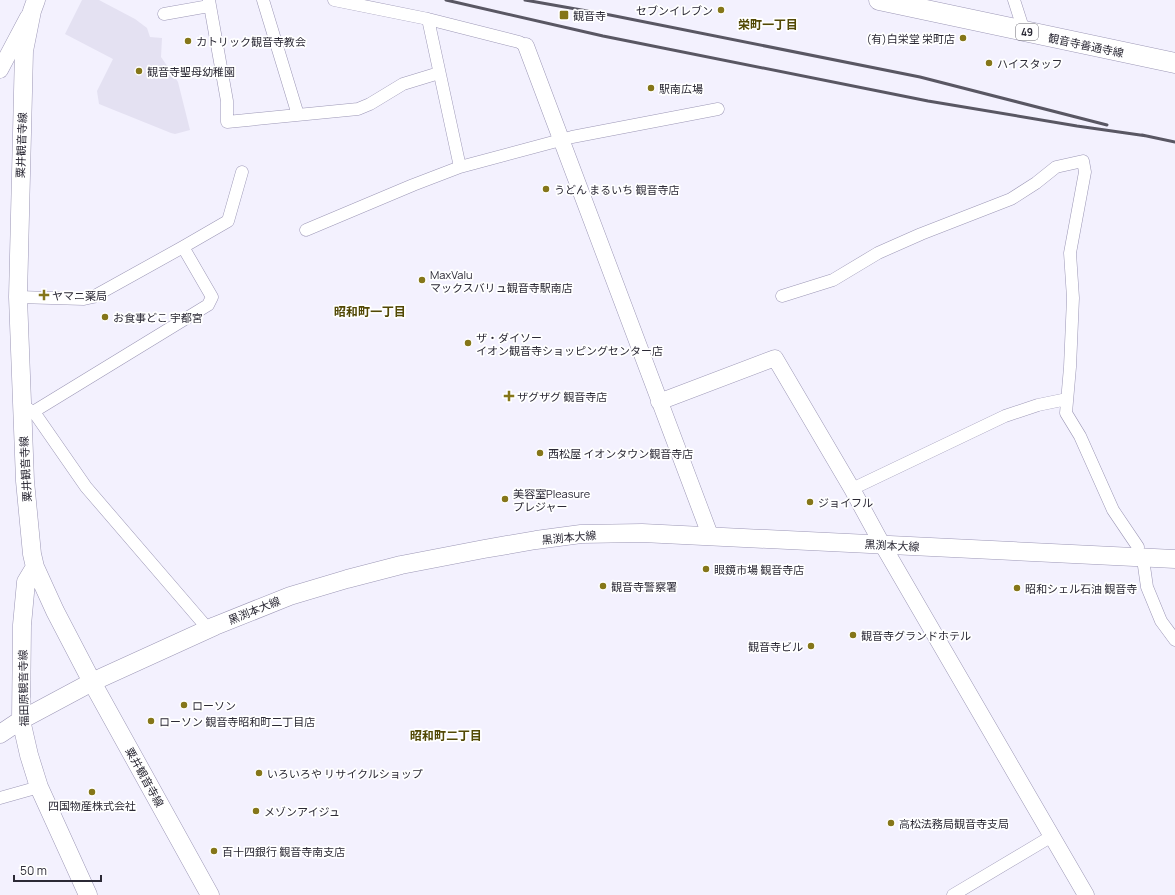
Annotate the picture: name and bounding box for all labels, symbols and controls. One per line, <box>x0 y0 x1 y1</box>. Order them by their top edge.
place label: セブンイレブン <box>636 3 713 18</box>
marker: セブンイレブン <box>716 5 726 15</box>
place label: 観音寺 <box>573 8 606 23</box>
marker: 観音寺 <box>558 9 570 21</box>
district label: 栄町一丁目 <box>738 16 798 33</box>
road number: 49 <box>1016 24 1038 40</box>
street label: 観音寺善通寺線 <box>1047 30 1125 60</box>
place label: (有)白栄堂 栄町店 <box>866 31 955 46</box>
marker: (有)白栄堂 栄町店 <box>958 33 968 43</box>
place label: カトリック観音寺教会 <box>196 34 306 49</box>
marker: カトリック観音寺教会 <box>183 36 193 46</box>
place label: ハイスタッフ <box>997 56 1062 71</box>
marker: ハイスタッフ <box>984 58 994 68</box>
place label: 観音寺聖母幼稚園 <box>147 64 235 79</box>
marker: 観音寺聖母幼稚園 <box>134 66 144 76</box>
place label: 駅南広場 <box>659 81 703 96</box>
marker: 駅南広場 <box>646 83 656 93</box>
street label: 粟井観音寺線 <box>12 112 30 178</box>
place label: うどん まるいち 観音寺店 <box>554 182 679 197</box>
marker: うどん まるいち 観音寺店 <box>541 184 551 194</box>
place label: MaxValu マックスバリュ観音寺駅南店 <box>430 267 573 295</box>
marker: MaxValu マックスバリュ観音寺駅南店 <box>417 275 427 285</box>
place label: ヤマニ薬局 <box>52 288 107 303</box>
marker: ヤマニ薬局 <box>39 290 49 300</box>
district label: 昭和町一丁目 <box>334 303 406 320</box>
place label: お食事どこ 宇都宮 <box>113 310 203 325</box>
marker: お食事どこ 宇都宮 <box>100 312 110 322</box>
place label: ザ・ダイソー イオン観音寺ショッピングセンター店 <box>476 330 663 358</box>
marker: ザ・ダイソー イオン観音寺ショッピングセンター店 <box>463 338 473 348</box>
place label: ザグザグ 観音寺店 <box>517 389 607 404</box>
marker: ザグザグ 観音寺店 <box>504 391 514 401</box>
street label: 粟井観音寺線 <box>16 436 34 502</box>
place label: 西松屋 イオンタウン観音寺店 <box>548 446 693 461</box>
marker: 西松屋 イオンタウン観音寺店 <box>535 448 545 458</box>
place label: 美容室Pleasure プレジャー <box>513 486 591 514</box>
marker: 美容室Pleasure プレジャー <box>500 494 510 504</box>
place label: ジョイフル <box>818 495 873 510</box>
marker: ジョイフル <box>805 497 815 507</box>
street label: 黒渕本大線 <box>541 527 597 547</box>
street label: 黒渕本大線 <box>864 536 920 554</box>
place label: 眼鏡市場 観音寺店 <box>714 562 804 577</box>
marker: 眼鏡市場 観音寺店 <box>701 564 711 574</box>
place label: 観音寺警察署 <box>611 579 677 594</box>
marker: 観音寺警察署 <box>598 581 608 591</box>
place label: 昭和シェル石油 観音寺 <box>1025 581 1137 596</box>
marker: 昭和シェル石油 観音寺 <box>1012 583 1022 593</box>
street label: 黒渕本大線 <box>226 593 282 627</box>
place label: 観音寺グランドホテル <box>861 628 971 643</box>
marker: 観音寺グランドホテル <box>848 630 858 640</box>
place label: 観音寺ビル <box>748 639 803 654</box>
marker: 観音寺ビル <box>806 641 816 651</box>
street label: 福田原観音寺線 <box>15 649 31 727</box>
place label: ローソン <box>192 698 236 713</box>
marker: ローソン <box>179 700 189 710</box>
place label: ローソン 観音寺昭和町二丁目店 <box>159 714 315 729</box>
marker: ローソン 観音寺昭和町二丁目店 <box>146 716 156 726</box>
district label: 昭和町二丁目 <box>410 727 482 744</box>
street label: 粟井観音寺線 <box>122 745 168 809</box>
place label: いろいろや リサイクルショップ <box>267 766 423 781</box>
marker: いろいろや リサイクルショップ <box>254 768 264 778</box>
marker: 四国物産株式会社 <box>87 787 97 797</box>
place label: 四国物産株式会社 <box>48 798 136 813</box>
place label: メゾンアイジュ <box>264 804 340 819</box>
marker: メゾンアイジュ <box>251 806 261 816</box>
place label: 高松法務局観音寺支局 <box>899 816 1009 831</box>
marker: 高松法務局観音寺支局 <box>886 818 896 828</box>
place label: 百十四銀行 観音寺南支店 <box>222 844 345 859</box>
marker: 百十四銀行 観音寺南支店 <box>209 846 219 856</box>
scale bar <box>14 857 101 883</box>
text: 50 m <box>20 862 47 879</box>

